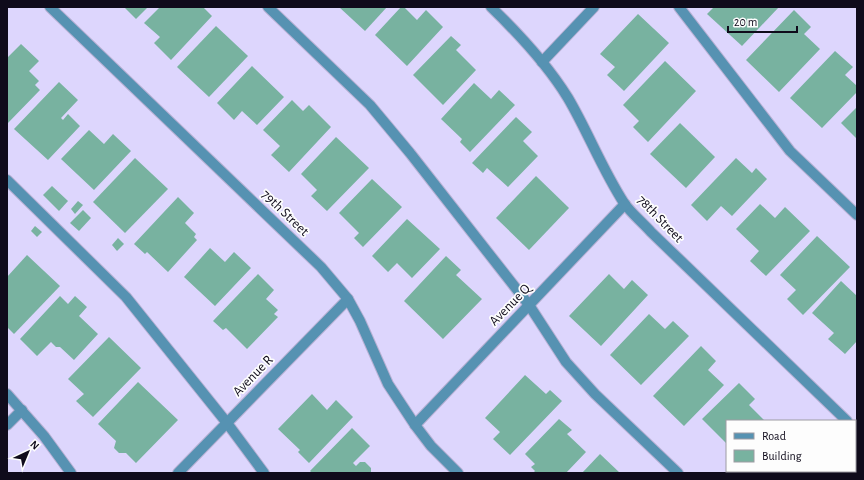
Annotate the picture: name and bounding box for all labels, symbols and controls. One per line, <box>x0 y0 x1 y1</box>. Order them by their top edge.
scale bar <box>728 8 797 34</box>
text: 20 m <box>734 16 757 28</box>
street label: 79th Street <box>259 187 312 239</box>
street label: 78th Street <box>634 193 686 246</box>
street label: Avenue Q <box>487 280 535 329</box>
street label: Avenue R <box>230 353 276 399</box>
legend <box>726 420 856 472</box>
text: Road <box>762 430 786 442</box>
north arrow <box>8 432 48 472</box>
text: N <box>28 439 41 452</box>
text: Building <box>762 450 802 462</box>

